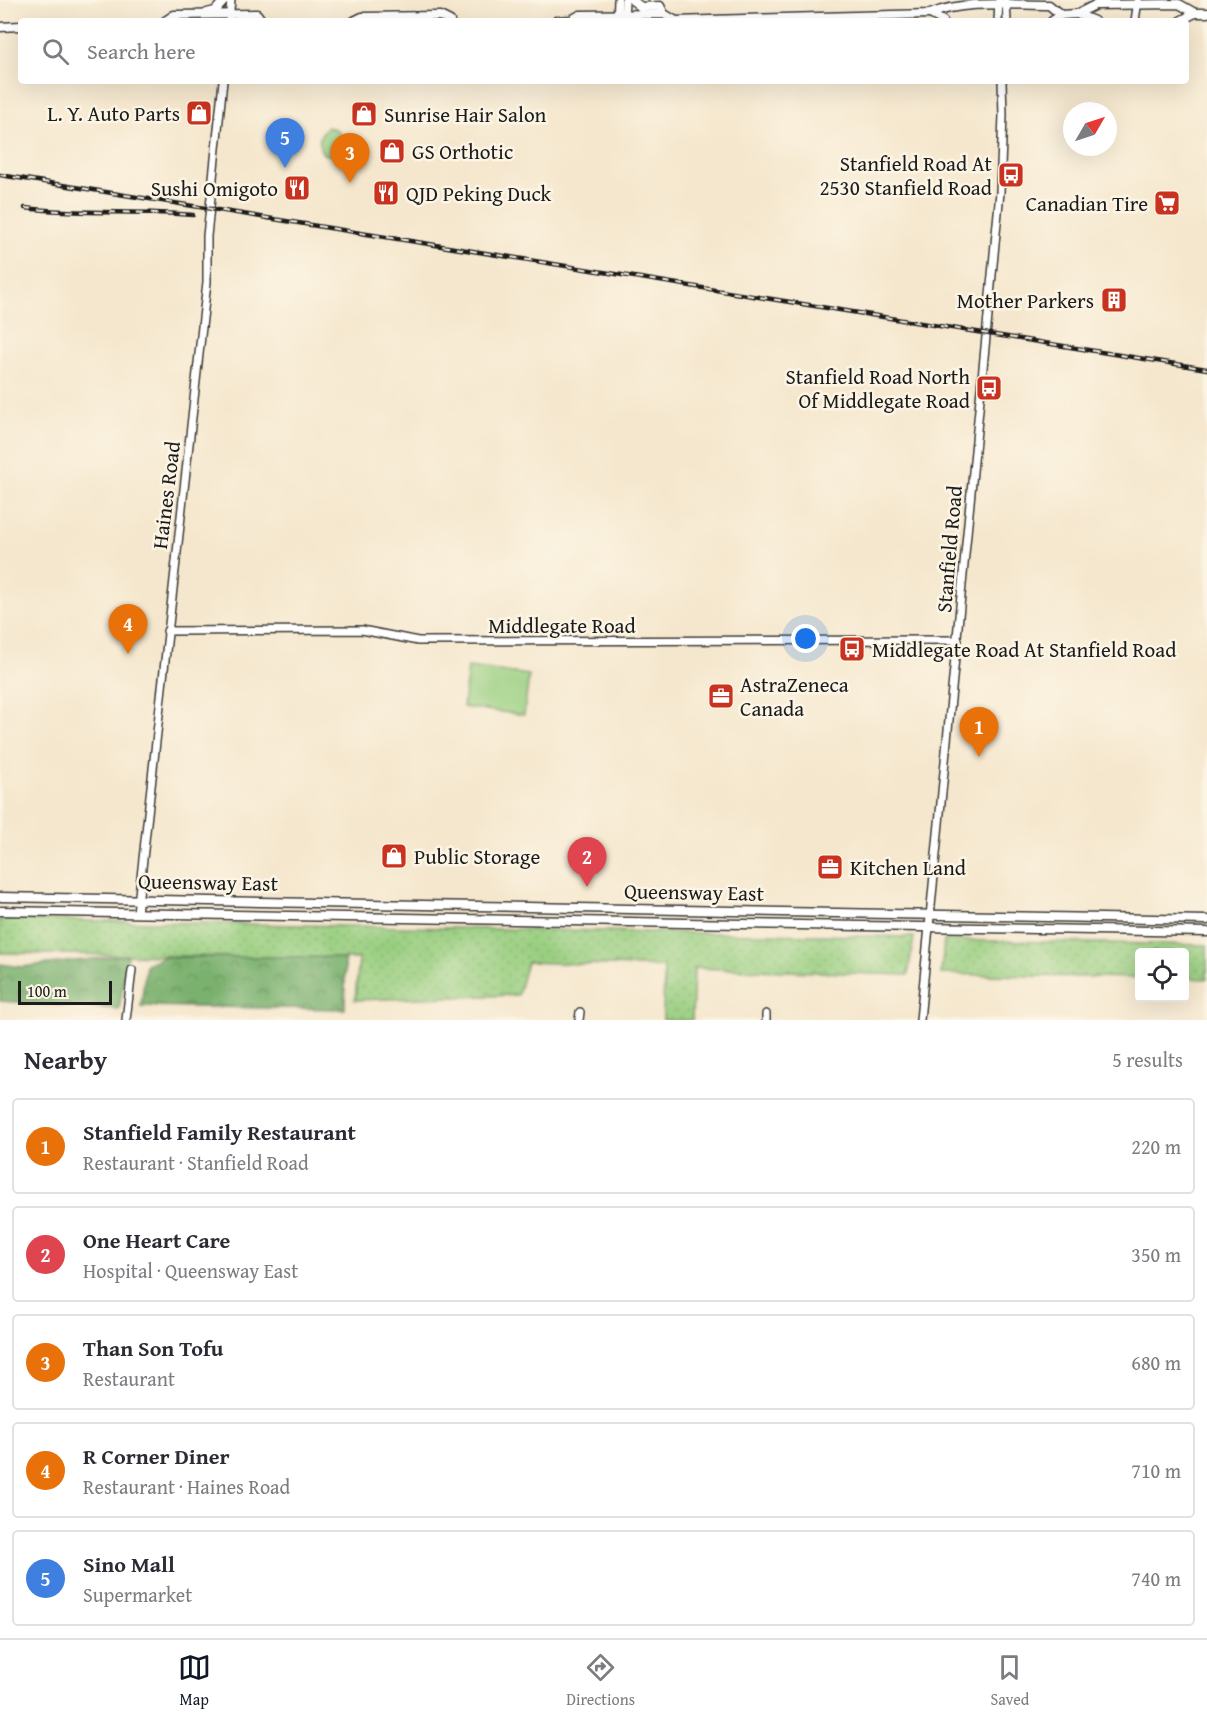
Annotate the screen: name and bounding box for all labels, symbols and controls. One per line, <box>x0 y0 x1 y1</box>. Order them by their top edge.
search box <box>18 18 1189 84</box>
icon: search <box>39 35 72 68</box>
text: Search here <box>87 35 196 67</box>
place label: L. Y. Auto Parts <box>47 98 180 129</box>
shop icon: L. Y. Auto Parts <box>184 98 214 128</box>
shop icon: Sunrise Hair Salon <box>349 99 379 129</box>
place label: Sunrise Hair Salon <box>384 99 547 130</box>
north arrow <box>1063 102 1117 156</box>
pin: 5 <box>266 118 304 168</box>
pin: 3 <box>330 134 370 183</box>
shop icon: GS Orthotic <box>377 136 407 166</box>
place label: GS Orthotic <box>412 136 513 167</box>
place label: Stanfield Road At 2530 Stanfield Road <box>819 148 993 203</box>
bus stop icon: Stanfield Road At 2530 Stanfield Road <box>996 160 1026 190</box>
place label: Sushi Omigoto <box>151 173 278 204</box>
restaurant icon: Sushi Omigoto <box>282 173 312 203</box>
restaurant icon: QJD Peking Duck <box>371 178 401 208</box>
place label: QJD Peking Duck <box>406 178 551 209</box>
place label: Canadian Tire <box>1026 188 1148 219</box>
supermarket icon: Canadian Tire <box>1152 188 1182 218</box>
place label: Mother Parkers <box>957 285 1094 316</box>
building icon: Mother Parkers <box>1099 285 1129 315</box>
place label: Stanfield Road North Of Middlegate Road <box>786 361 971 416</box>
bus stop icon: Stanfield Road North Of Middlegate Road <box>974 373 1004 403</box>
street label: Haines Road <box>144 439 188 551</box>
street label: Stanfield Road <box>928 483 970 614</box>
pin: 4 <box>108 604 148 654</box>
street label: Middlegate Road <box>488 610 637 641</box>
your location <box>791 624 820 653</box>
bus stop icon: Middlegate Road At Stanfield Road <box>837 634 867 664</box>
place label: Middlegate Road At Stanfield Road <box>872 634 1177 665</box>
place label: AstraZeneca Canada <box>740 669 849 724</box>
office icon: AstraZeneca Canada <box>706 681 736 711</box>
pin: 1 <box>960 708 998 757</box>
pin: 2 <box>568 838 606 887</box>
shop icon: Public Storage <box>379 841 409 871</box>
place label: Public Storage <box>414 841 540 872</box>
office icon: Kitchen Land <box>815 852 845 882</box>
place label: Kitchen Land <box>850 852 967 883</box>
street label: Queensway East <box>138 865 279 899</box>
street label: Queensway East <box>624 875 765 909</box>
map controls <box>1135 948 1189 1002</box>
button: locate <box>1135 948 1189 1002</box>
scale bar <box>18 978 112 1006</box>
text: 100 m <box>27 979 67 1003</box>
text: Nearby <box>24 1040 107 1079</box>
text: 5 results <box>1112 1045 1183 1074</box>
text: Stanfield Family Restaurant <box>83 1116 356 1148</box>
text: 1 <box>40 1132 51 1161</box>
text: 220 m <box>1131 1132 1181 1161</box>
text: Restaurant · Stanfield Road <box>83 1148 309 1177</box>
text: One Heart Care <box>83 1224 230 1256</box>
text: 2 <box>40 1240 51 1269</box>
text: 350 m <box>1131 1240 1181 1269</box>
text: Hospital · Queensway East <box>83 1256 298 1285</box>
text: Than Son Tofu <box>83 1332 223 1364</box>
text: 3 <box>40 1348 51 1377</box>
text: 680 m <box>1131 1348 1181 1377</box>
text: Restaurant <box>83 1364 175 1393</box>
text: R Corner Diner <box>83 1440 230 1472</box>
text: 4 <box>40 1456 51 1485</box>
text: 710 m <box>1131 1456 1181 1485</box>
text: Restaurant · Haines Road <box>83 1472 290 1501</box>
text: Sino Mall <box>83 1548 175 1580</box>
text: 5 <box>40 1564 51 1593</box>
text: 740 m <box>1131 1564 1181 1593</box>
text: Supermarket <box>83 1580 192 1609</box>
tab: Map <box>178 1651 211 1711</box>
tab: Directions <box>566 1651 635 1711</box>
tab: Saved <box>990 1651 1029 1711</box>

